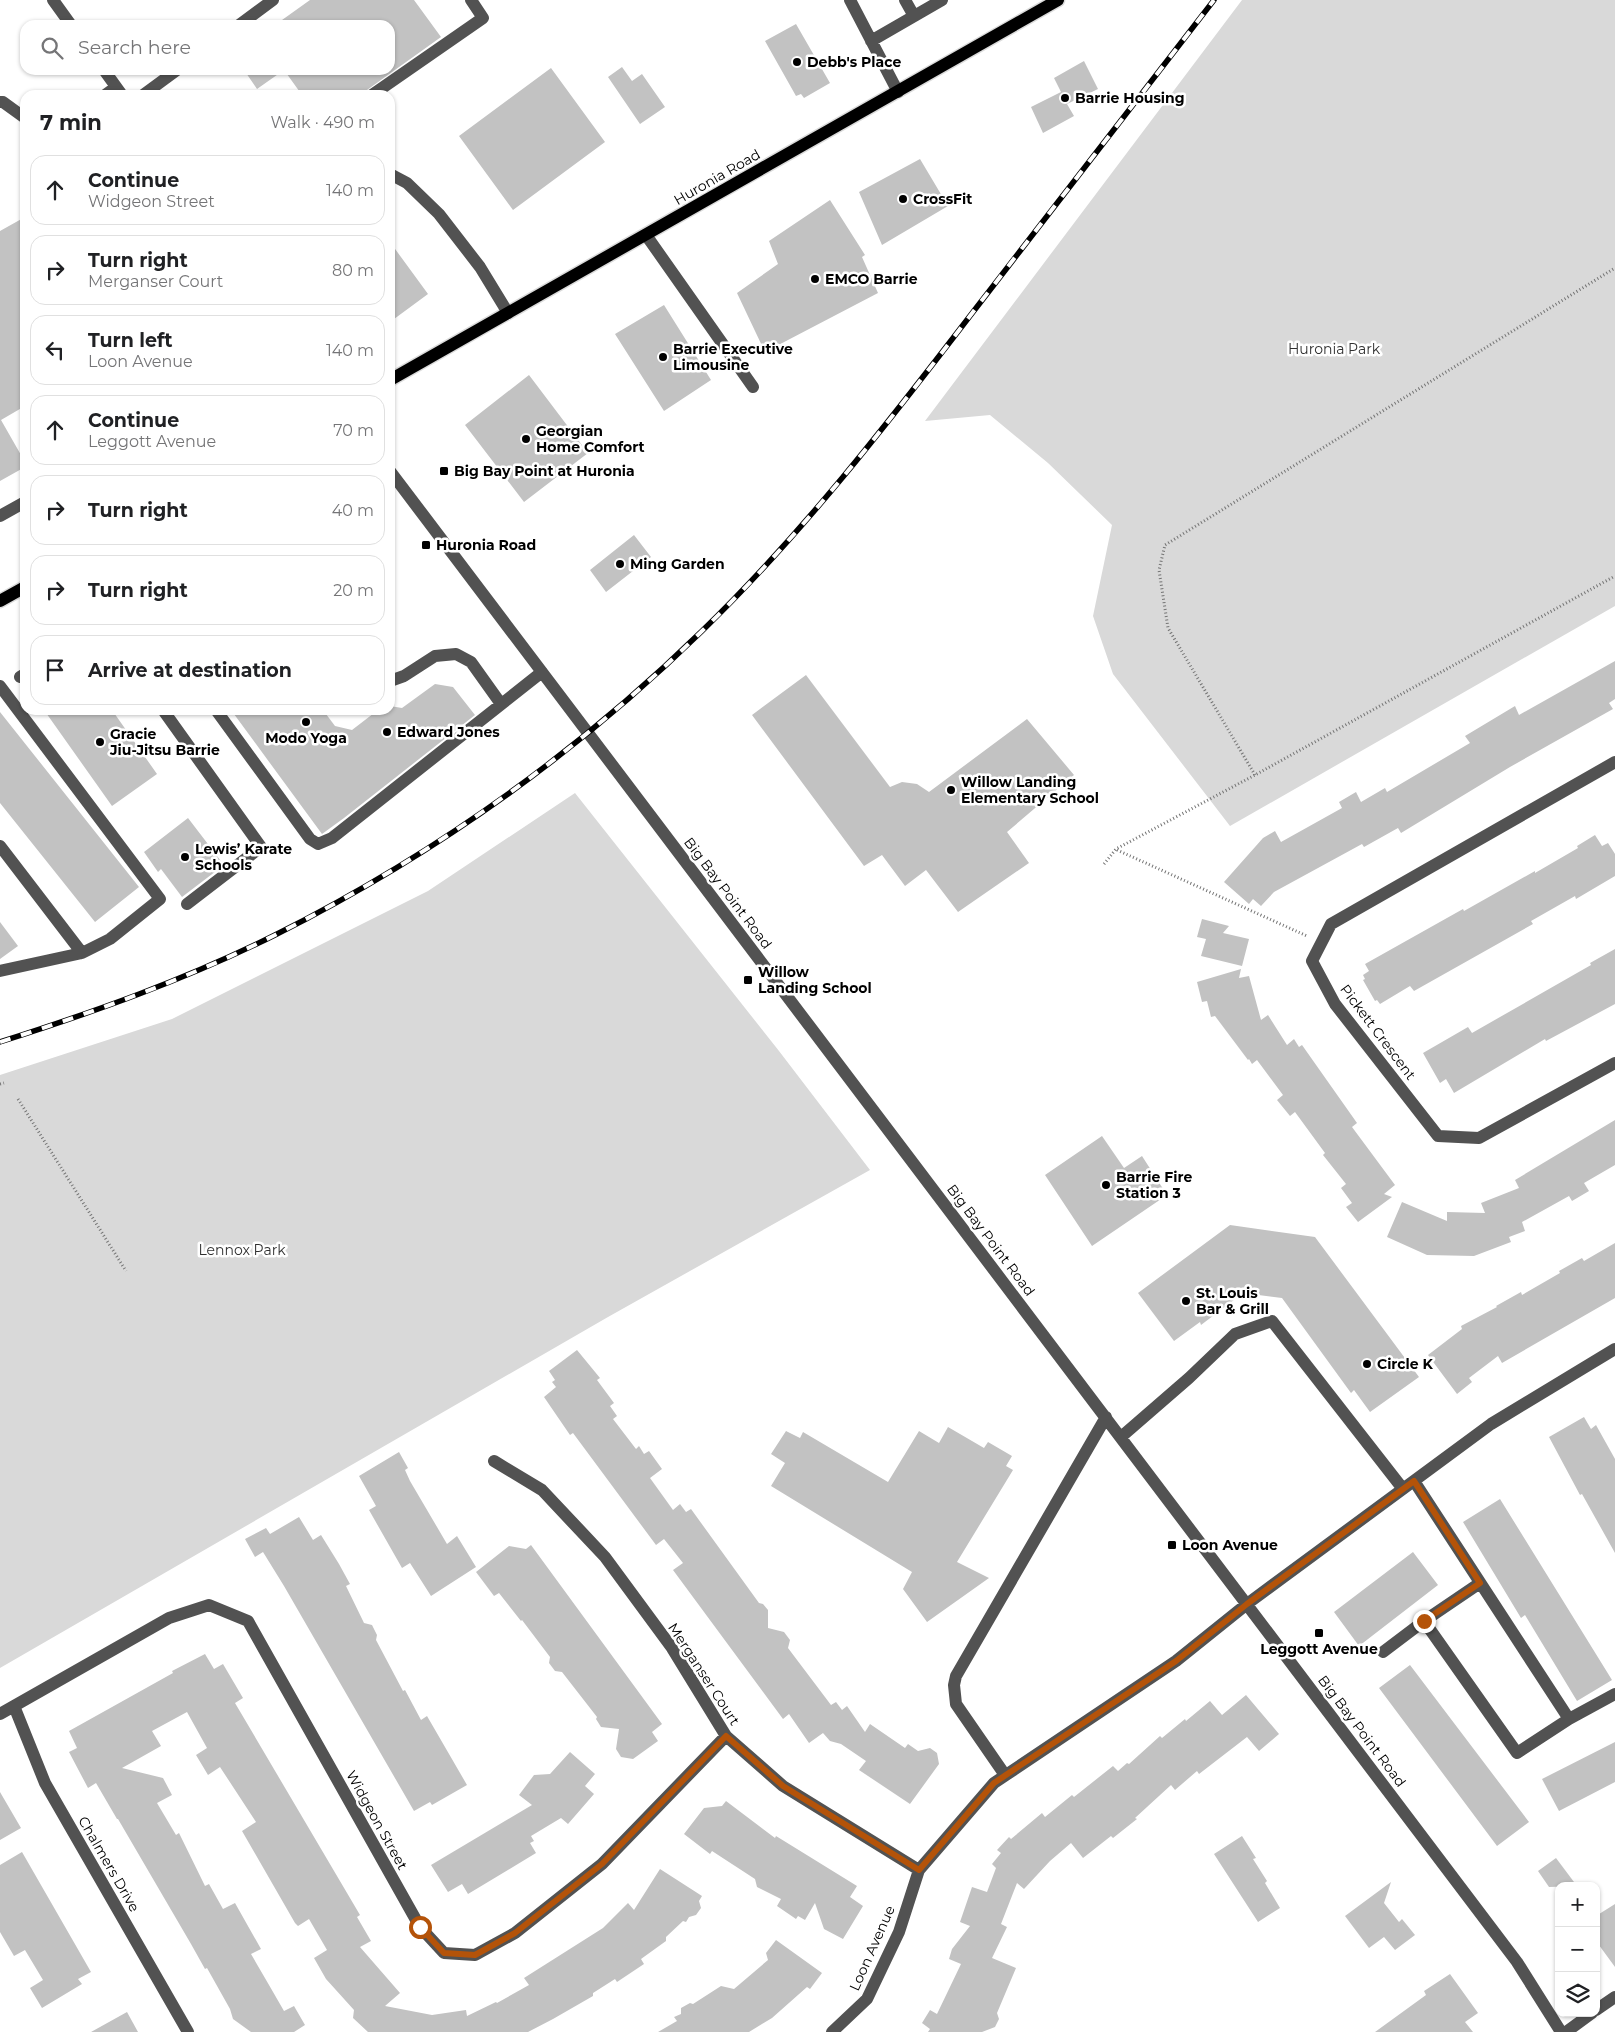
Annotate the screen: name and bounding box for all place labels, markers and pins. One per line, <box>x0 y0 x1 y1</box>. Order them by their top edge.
place label: Debb's Place <box>807 53 901 71</box>
marker: Debb's Place <box>791 56 803 68</box>
place label: Barrie Housing <box>1075 89 1185 107</box>
marker: Barrie Housing <box>1059 92 1071 104</box>
place label: CrossFit <box>913 190 972 208</box>
marker: CrossFit <box>897 193 909 205</box>
place label: EMCO Barrie <box>825 270 918 288</box>
marker: EMCO Barrie <box>809 273 821 285</box>
place label: Barrie Executive Limousine <box>673 340 793 374</box>
marker: Barrie Executive Limousine <box>657 351 669 363</box>
place label: Georgian Home Comfort <box>536 422 645 456</box>
marker: Georgian Home Comfort <box>520 433 532 445</box>
place label: Big Bay Point at Huronia <box>454 462 635 480</box>
marker: Big Bay Point at Huronia <box>438 465 450 477</box>
place label: Huronia Road <box>436 536 536 554</box>
marker: Huronia Road <box>420 539 432 551</box>
place label: Ming Garden <box>630 555 725 573</box>
marker: Ming Garden <box>614 558 626 570</box>
marker: Modo Yoga <box>300 716 312 728</box>
place label: Edward Jones <box>397 723 500 741</box>
place label: Gracie Jiu-Jitsu Barrie <box>109 725 220 759</box>
marker: Edward Jones <box>381 726 393 738</box>
place label: Modo Yoga <box>265 729 347 747</box>
marker: Gracie Jiu-Jitsu Barrie <box>94 736 106 748</box>
place label: Willow Landing Elementary School <box>961 773 1099 807</box>
marker: Willow Landing Elementary School <box>945 784 957 796</box>
place label: Lewis’ Karate Schools <box>195 840 292 874</box>
marker: Lewis’ Karate Schools <box>179 851 191 863</box>
place label: Willow Landing School <box>758 963 872 997</box>
marker: Willow Landing School <box>742 974 754 986</box>
place label: Barrie Fire Station 3 <box>1116 1168 1192 1202</box>
marker: Barrie Fire Station 3 <box>1100 1179 1112 1191</box>
place label: St. Louis Bar & Grill <box>1196 1284 1269 1318</box>
marker: St. Louis Bar & Grill <box>1180 1295 1192 1307</box>
place label: Circle K <box>1377 1355 1433 1373</box>
marker: Circle K <box>1361 1358 1373 1370</box>
place label: Loon Avenue <box>1182 1536 1278 1554</box>
marker: Loon Avenue <box>1166 1539 1178 1551</box>
marker: Leggott Avenue <box>1313 1627 1325 1639</box>
place label: Leggott Avenue <box>1260 1640 1378 1658</box>

